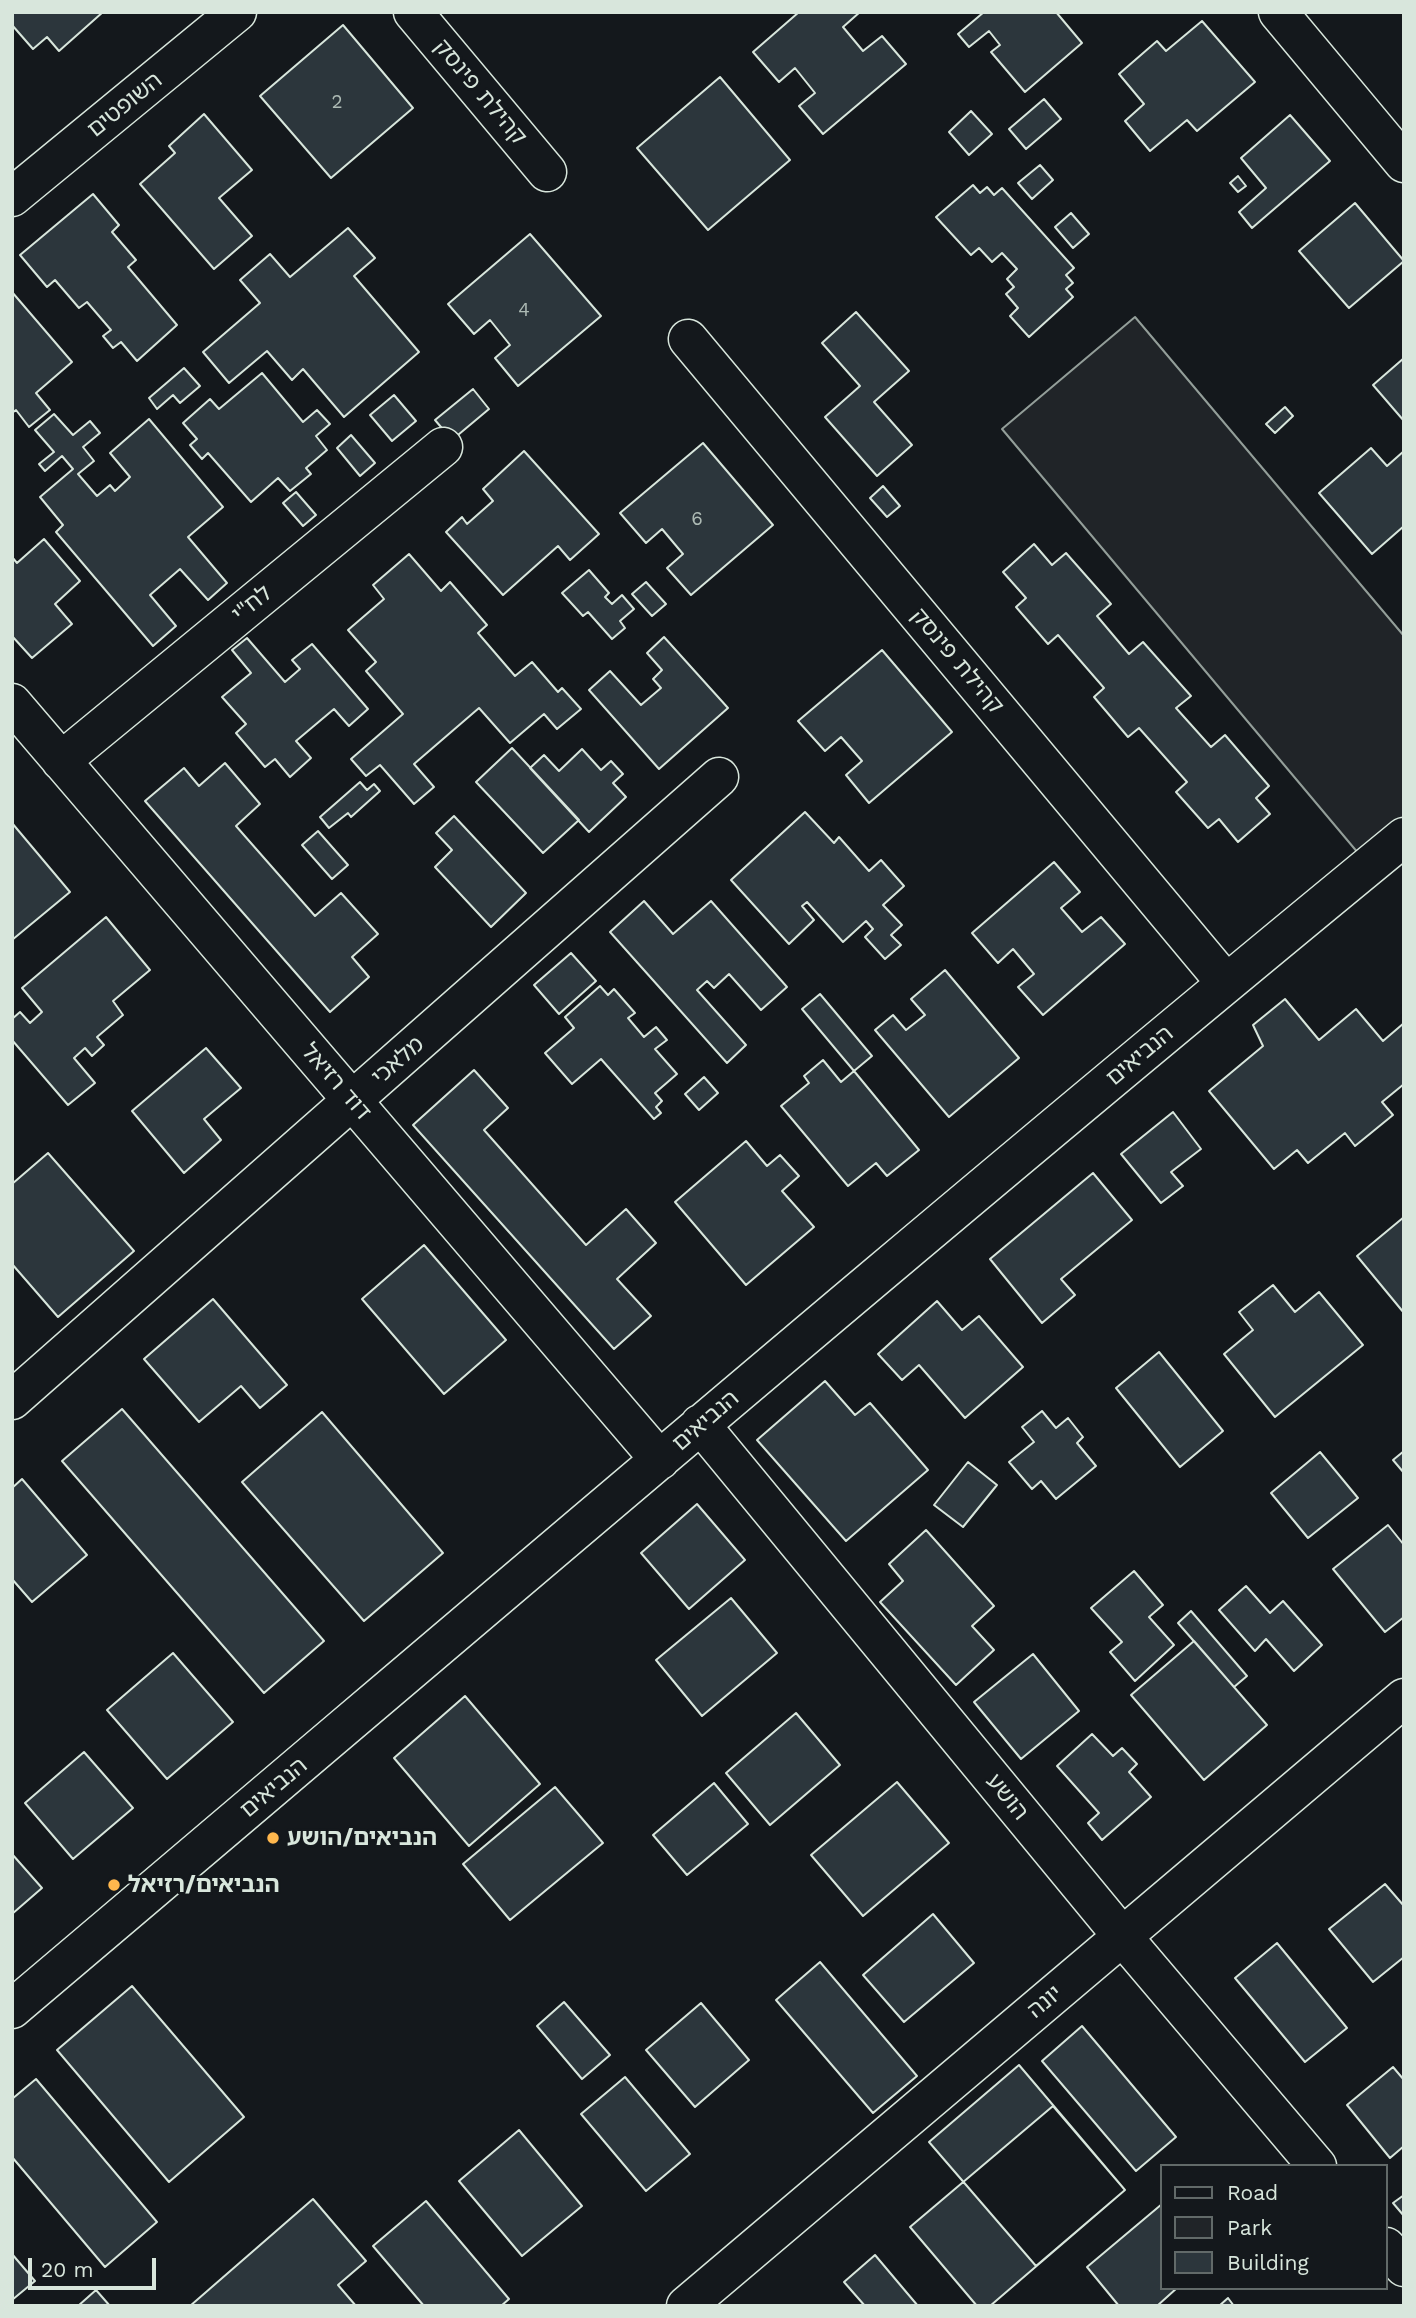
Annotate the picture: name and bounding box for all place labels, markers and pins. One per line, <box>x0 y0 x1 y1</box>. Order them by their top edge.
place label: הנביאים/הושע <box>287 1824 437 1852</box>
marker: הנביאים/הושע <box>265 1830 281 1846</box>
place label: הנביאים/רזיאל <box>128 1871 280 1899</box>
marker: הנביאים/רזיאל <box>106 1877 122 1893</box>

